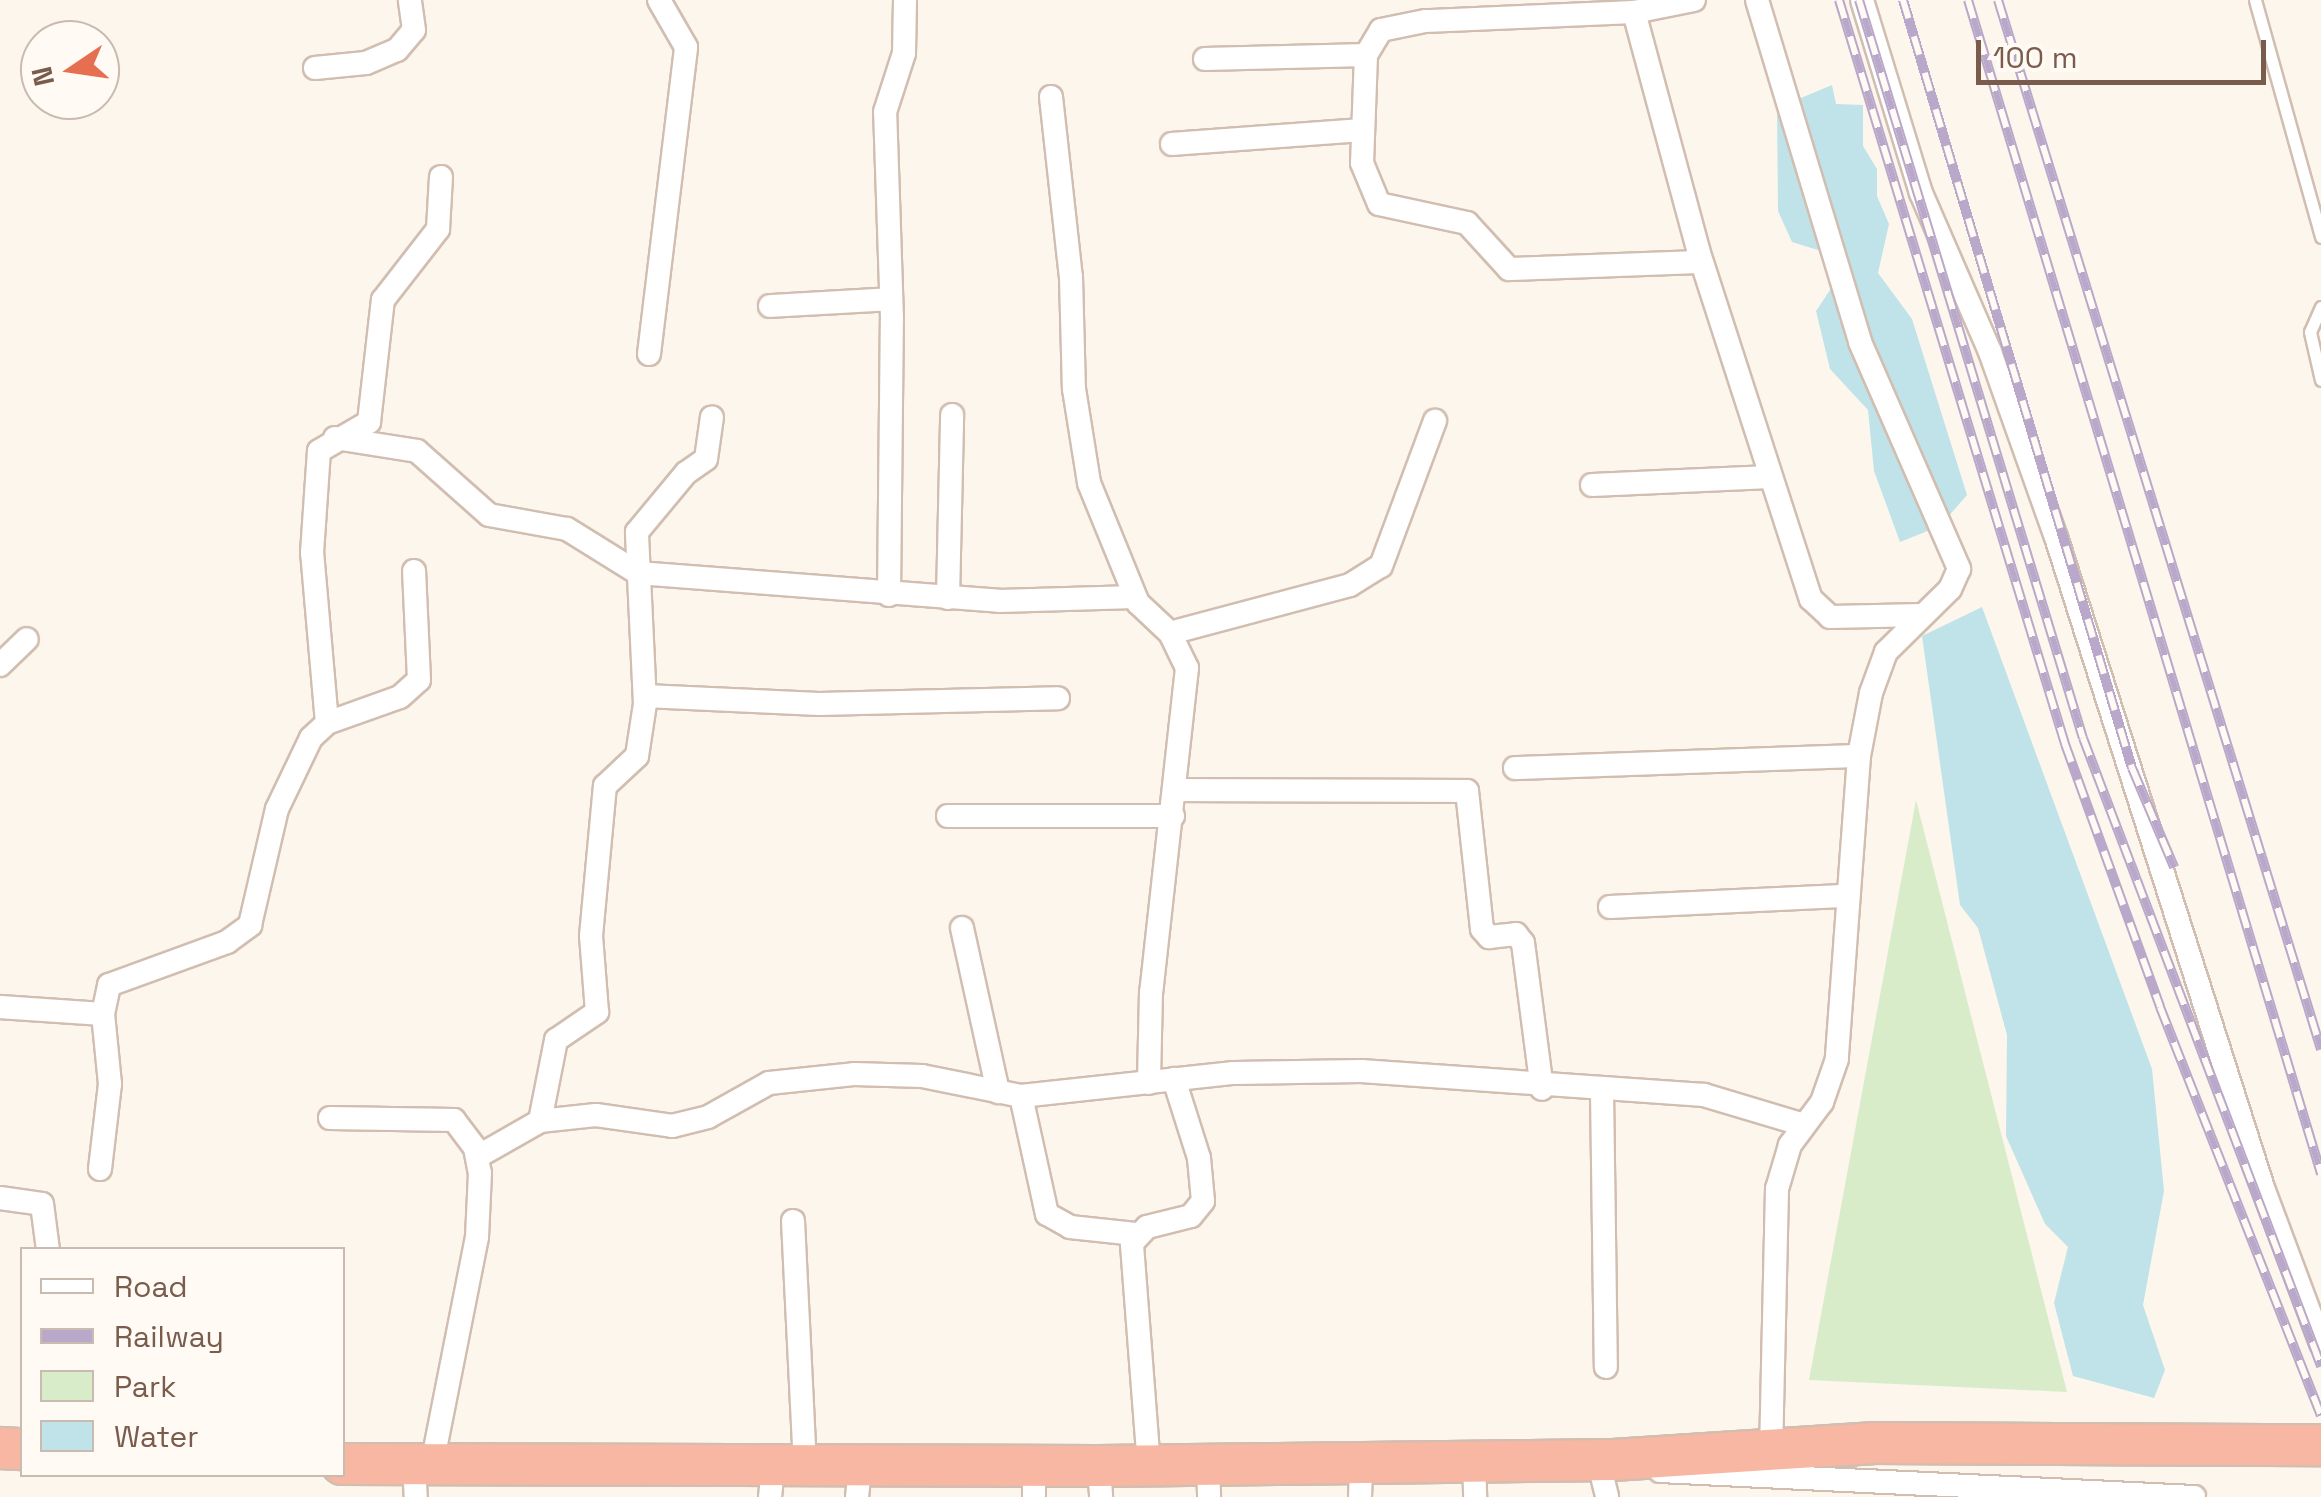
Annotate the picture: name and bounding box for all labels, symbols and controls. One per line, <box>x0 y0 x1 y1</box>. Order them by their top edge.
north arrow <box>20 20 120 120</box>
scale bar <box>1981 20 2271 82</box>
text: 100 m <box>1993 38 2078 77</box>
text: N <box>23 63 62 89</box>
legend <box>20 1247 345 1477</box>
text: Road <box>114 1267 188 1306</box>
text: Railway <box>114 1317 224 1356</box>
text: Park <box>114 1367 176 1406</box>
text: Water <box>114 1417 199 1456</box>

